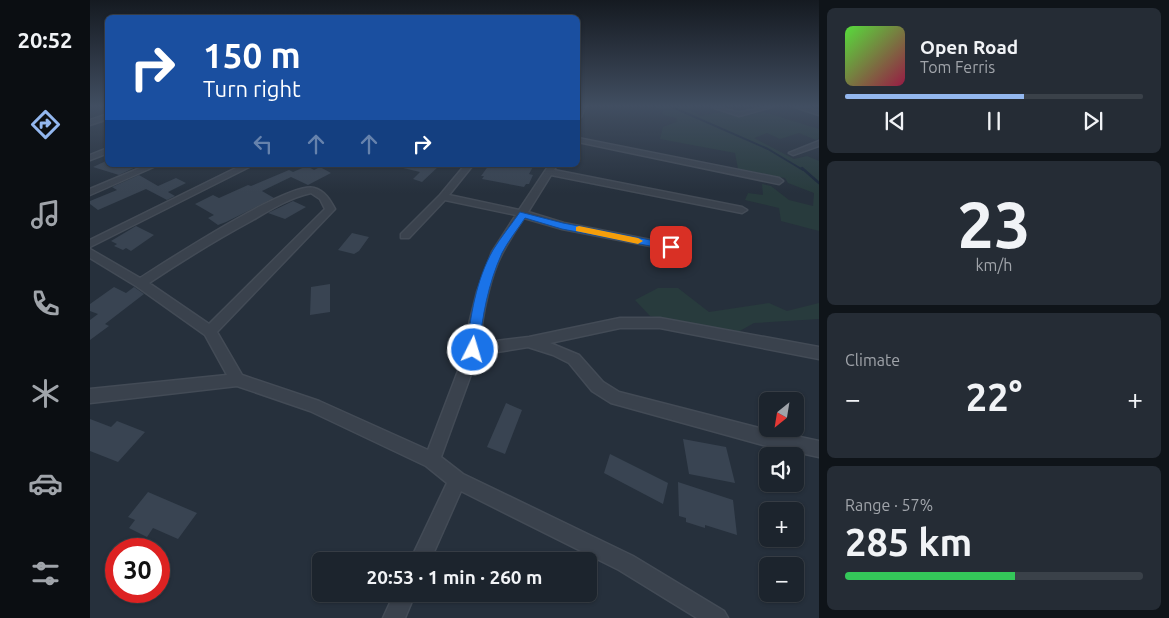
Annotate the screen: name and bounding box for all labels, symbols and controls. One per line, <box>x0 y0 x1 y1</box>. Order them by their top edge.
text: 20:52 <box>17 27 73 52</box>
icon: right <box>120 35 185 100</box>
text: 150 m <box>203 35 301 75</box>
text: Open Road <box>920 36 1018 58</box>
text: Tom Ferris <box>920 58 995 76</box>
text: Turn right <box>203 76 301 101</box>
icon: directions <box>28 107 63 142</box>
icon: previous <box>881 107 909 135</box>
icon: pause <box>980 107 1008 135</box>
icon: next <box>1079 107 1107 135</box>
icon: left <box>249 130 277 158</box>
icon: ahead <box>302 130 330 158</box>
icon: ahead <box>355 130 383 158</box>
icon: right <box>408 130 436 158</box>
text: 23 <box>957 187 1031 260</box>
icon: music <box>28 197 63 232</box>
pin <box>650 226 692 268</box>
icon: arrive <box>657 233 685 261</box>
text: km/h <box>976 256 1012 274</box>
icon: phone <box>28 286 63 321</box>
position arrow <box>446 323 498 375</box>
text: Climate <box>845 351 900 369</box>
icon: climate <box>28 376 63 411</box>
text: 22° <box>966 376 1022 418</box>
text: − <box>845 383 861 414</box>
text: + <box>1127 383 1143 414</box>
north arrow <box>759 392 804 438</box>
map controls <box>759 392 804 602</box>
button: sound <box>759 447 804 492</box>
icon: car <box>28 466 63 501</box>
text: Range · 57% <box>845 496 933 514</box>
button: + <box>759 502 804 547</box>
text: 285 km <box>845 521 972 563</box>
speed limit sign: 30 <box>105 538 170 603</box>
icon: filters <box>28 556 63 591</box>
button: − <box>759 557 804 602</box>
text: 20:53 · 1 min · 260 m <box>367 566 542 588</box>

